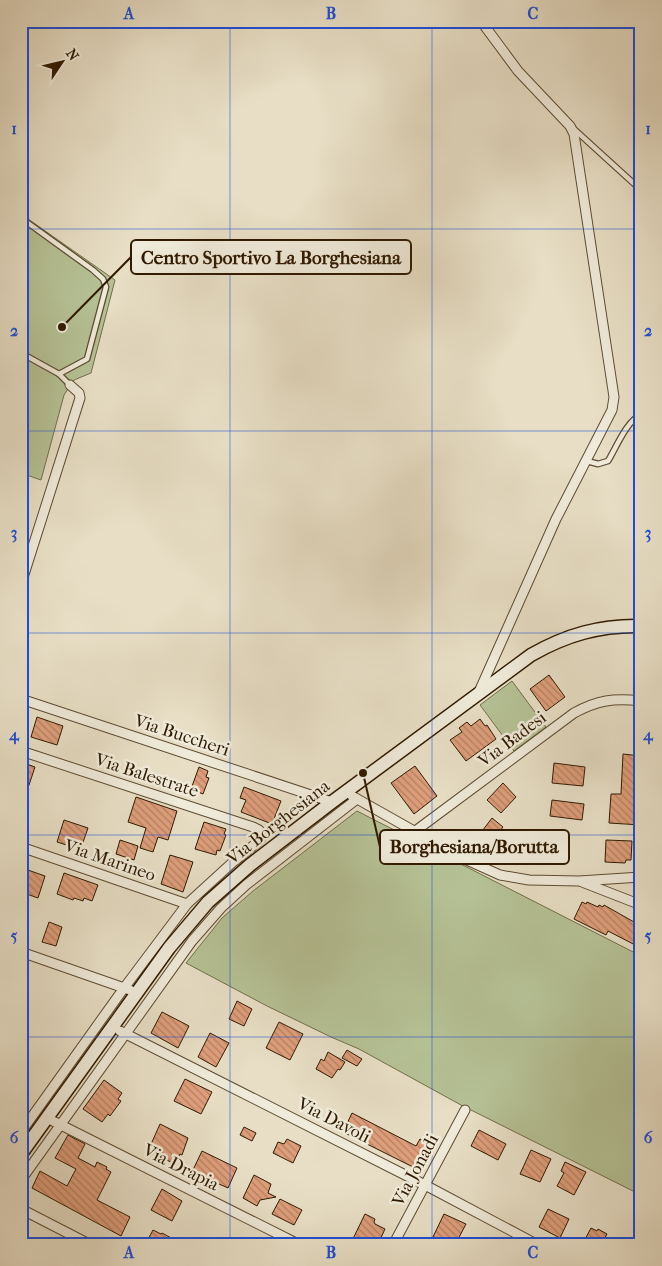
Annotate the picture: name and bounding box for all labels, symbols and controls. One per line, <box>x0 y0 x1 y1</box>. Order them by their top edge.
text: A <box>123 4 135 23</box>
text: B <box>326 4 336 23</box>
text: C <box>528 4 539 23</box>
north arrow <box>38 38 88 88</box>
text: N <box>62 46 82 64</box>
text: 1 <box>11 119 17 138</box>
text: 1 <box>645 119 651 138</box>
callout: Centro Sportivo La Borghesiana <box>131 240 411 274</box>
text: Centro Sportivo La Borghesiana <box>141 247 402 269</box>
text: 2 <box>10 321 18 340</box>
text: 2 <box>644 321 652 340</box>
text: 3 <box>11 523 17 543</box>
text: 3 <box>645 523 651 543</box>
street label: Via Badesi <box>473 707 551 772</box>
street label: Via Buccheri <box>131 710 233 761</box>
text: 4 <box>8 725 20 745</box>
text: 4 <box>642 725 654 745</box>
street label: Via Balestrate <box>92 749 201 802</box>
street label: Via Borghesiana <box>222 775 335 870</box>
callout: Borghesiana/Borutta <box>380 830 569 864</box>
street label: Via Marineo <box>60 835 158 886</box>
text: Borghesiana/Borutta <box>390 836 560 858</box>
text: 5 <box>11 926 18 945</box>
text: 5 <box>645 926 652 945</box>
street label: Via Davoli <box>293 1093 374 1148</box>
text: 6 <box>10 1128 19 1147</box>
text: 6 <box>644 1128 653 1147</box>
street label: Via Jonadi <box>387 1130 443 1211</box>
street label: Via Drapia <box>138 1139 223 1196</box>
text: A <box>123 1243 135 1262</box>
text: B <box>326 1243 336 1262</box>
text: C <box>528 1243 539 1262</box>

